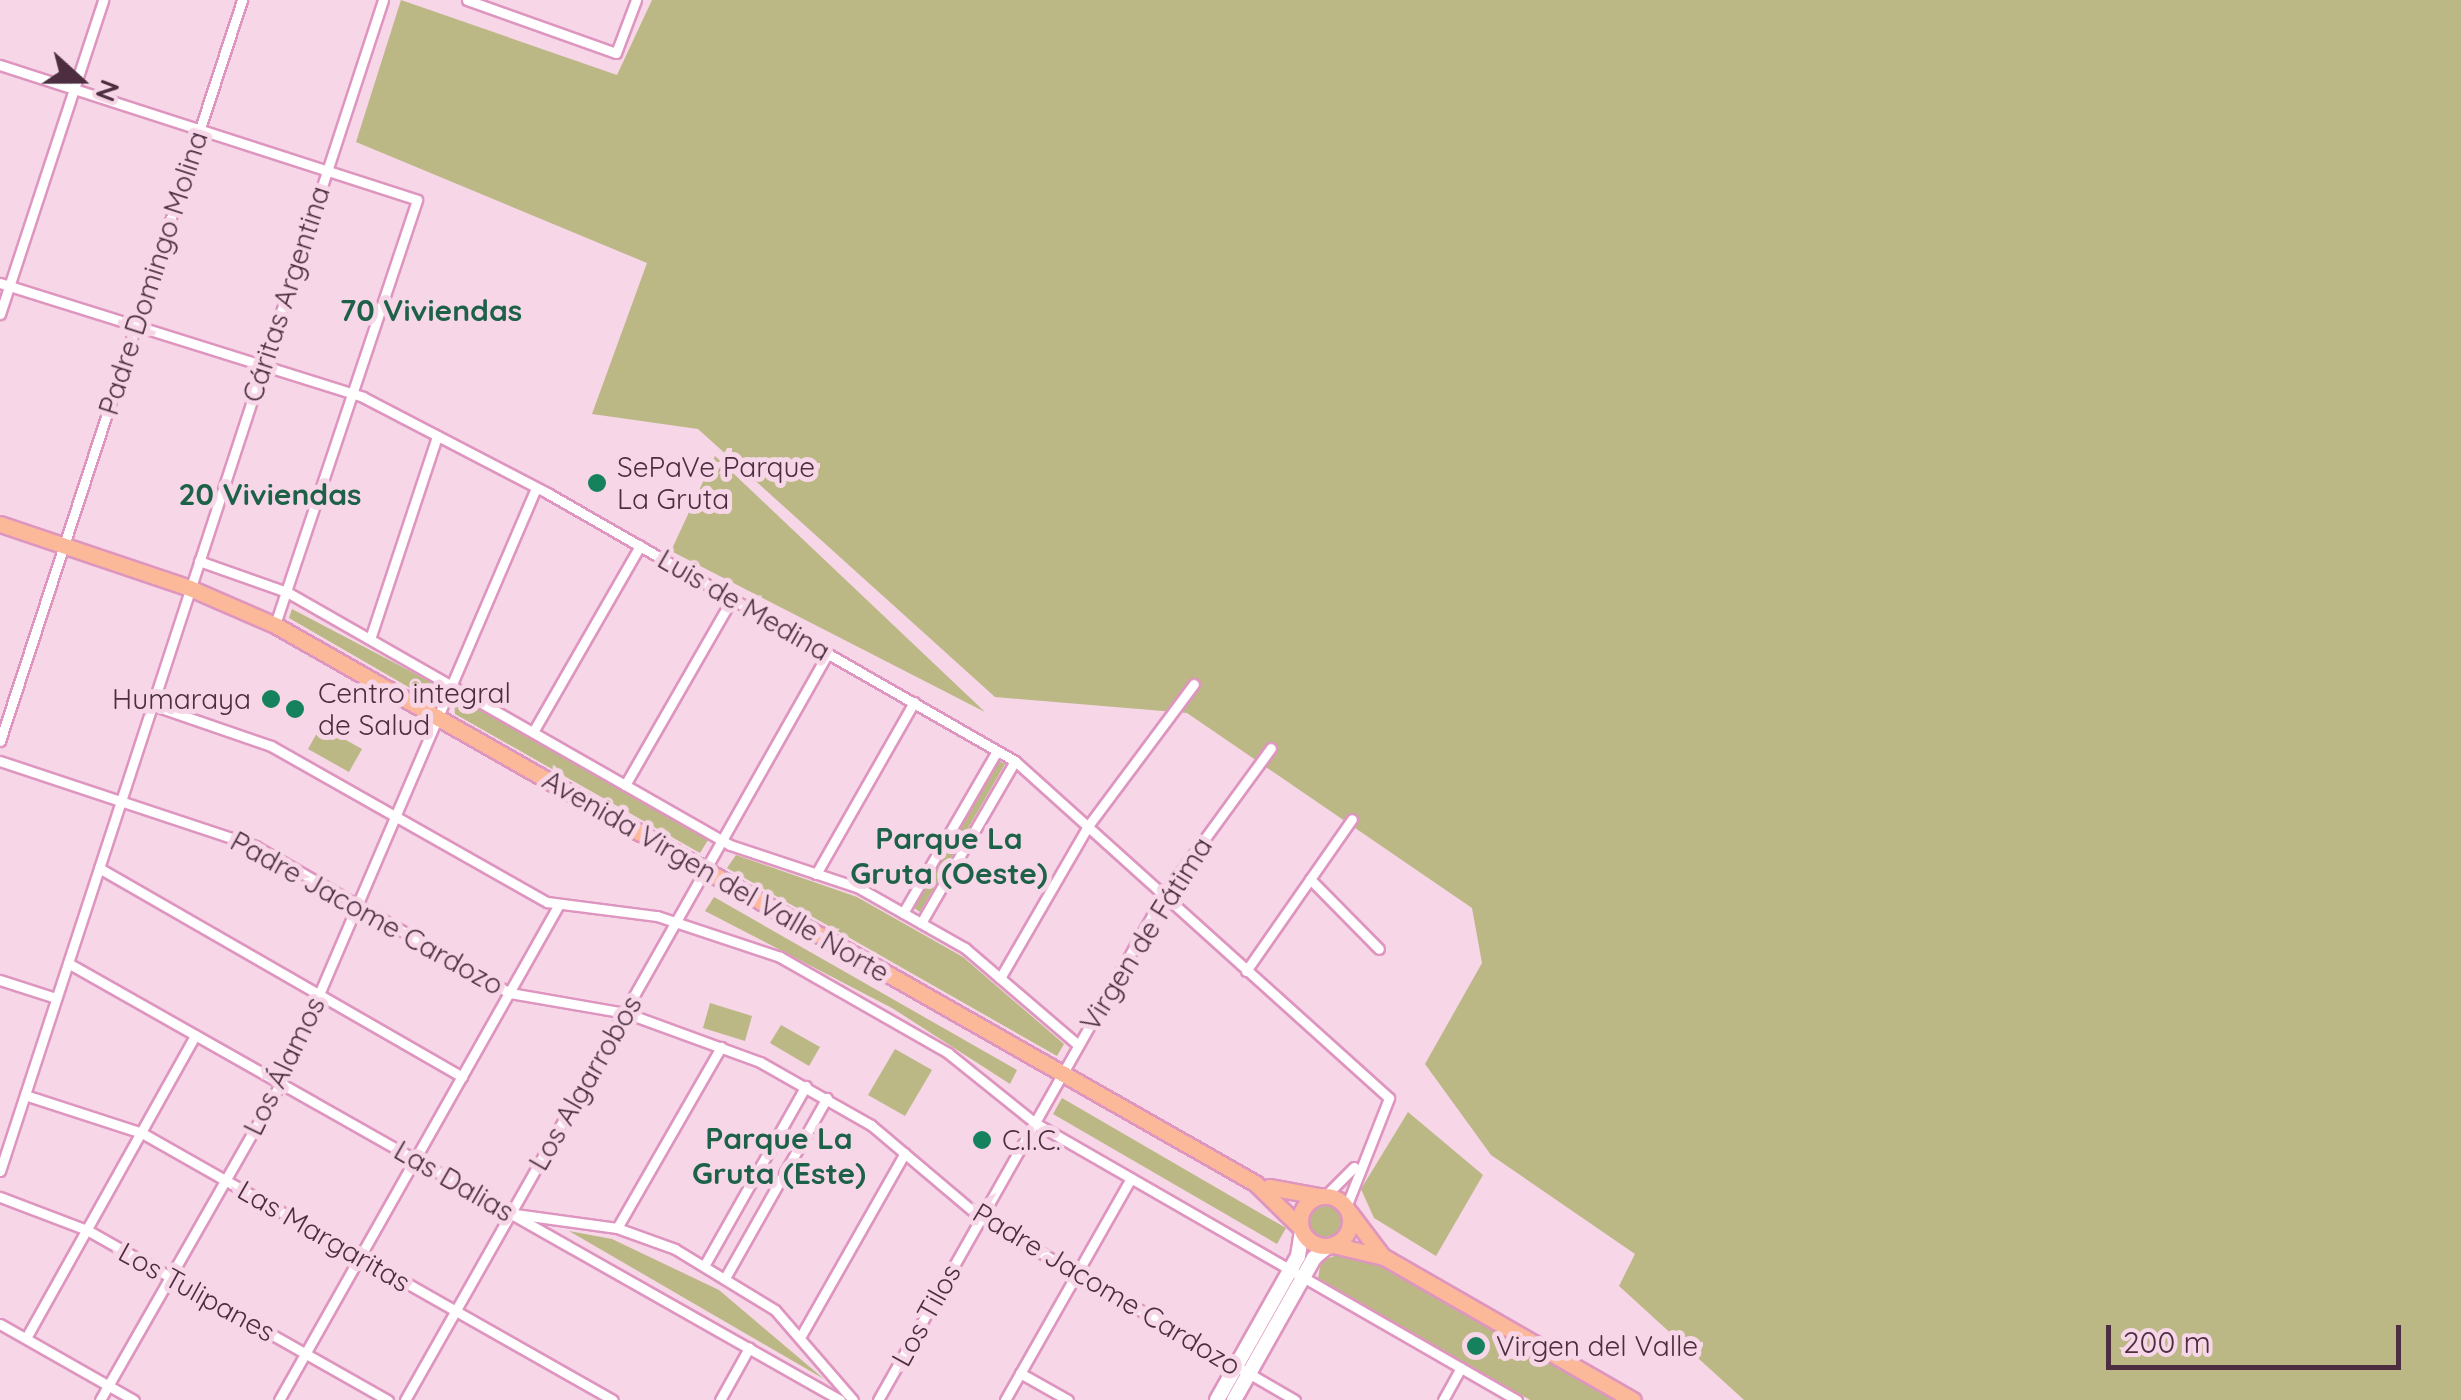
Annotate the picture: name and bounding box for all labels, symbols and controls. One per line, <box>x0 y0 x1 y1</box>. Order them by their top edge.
north arrow <box>30 30 130 130</box>
text: N <box>88 75 129 107</box>
street label: Padre Domingo Molina <box>91 127 215 419</box>
street label: Cáritas Argentina <box>235 182 337 406</box>
district label: 70 Viviendas <box>340 292 522 328</box>
place label: SePaVe Parque La Gruta <box>617 450 815 516</box>
marker: SePaVe Parque La Gruta <box>586 472 608 494</box>
district label: 20 Viviendas <box>179 476 361 512</box>
street label: Luis de Medina <box>652 542 836 668</box>
place label: Centro integral de Salud <box>318 676 511 742</box>
place label: Humaraya <box>112 682 251 716</box>
marker: Humaraya <box>260 688 282 710</box>
marker: Centro integral de Salud <box>282 696 308 722</box>
street label: Avenida Virgen del Valle Norte <box>537 763 895 989</box>
district label: Parque La Gruta (Oeste) <box>850 820 1048 890</box>
street label: Padre Jacome Cardozo <box>225 824 509 1002</box>
street label: Virgen de Fátima <box>1073 831 1219 1037</box>
street label: Los Algarrobos <box>521 990 649 1176</box>
street label: Los Álamos <box>236 991 332 1141</box>
district label: Parque La Gruta (Este) <box>692 1120 866 1190</box>
place label: C.I.C. <box>1002 1123 1061 1157</box>
marker: C.I.C. <box>971 1129 993 1151</box>
street label: Las Dalias <box>388 1133 520 1229</box>
street label: Las Margaritas <box>232 1173 416 1299</box>
street label: Padre Jacome Cardozo <box>967 1196 1247 1382</box>
street label: Los Tulipanes <box>113 1235 281 1349</box>
street label: Los Tilos <box>884 1258 968 1372</box>
scale bar <box>2111 1305 2406 1367</box>
text: 200 m <box>2123 1323 2211 1361</box>
place label: Virgen del Valle <box>1496 1329 1698 1363</box>
marker: Virgen del Valle <box>1465 1335 1487 1357</box>

